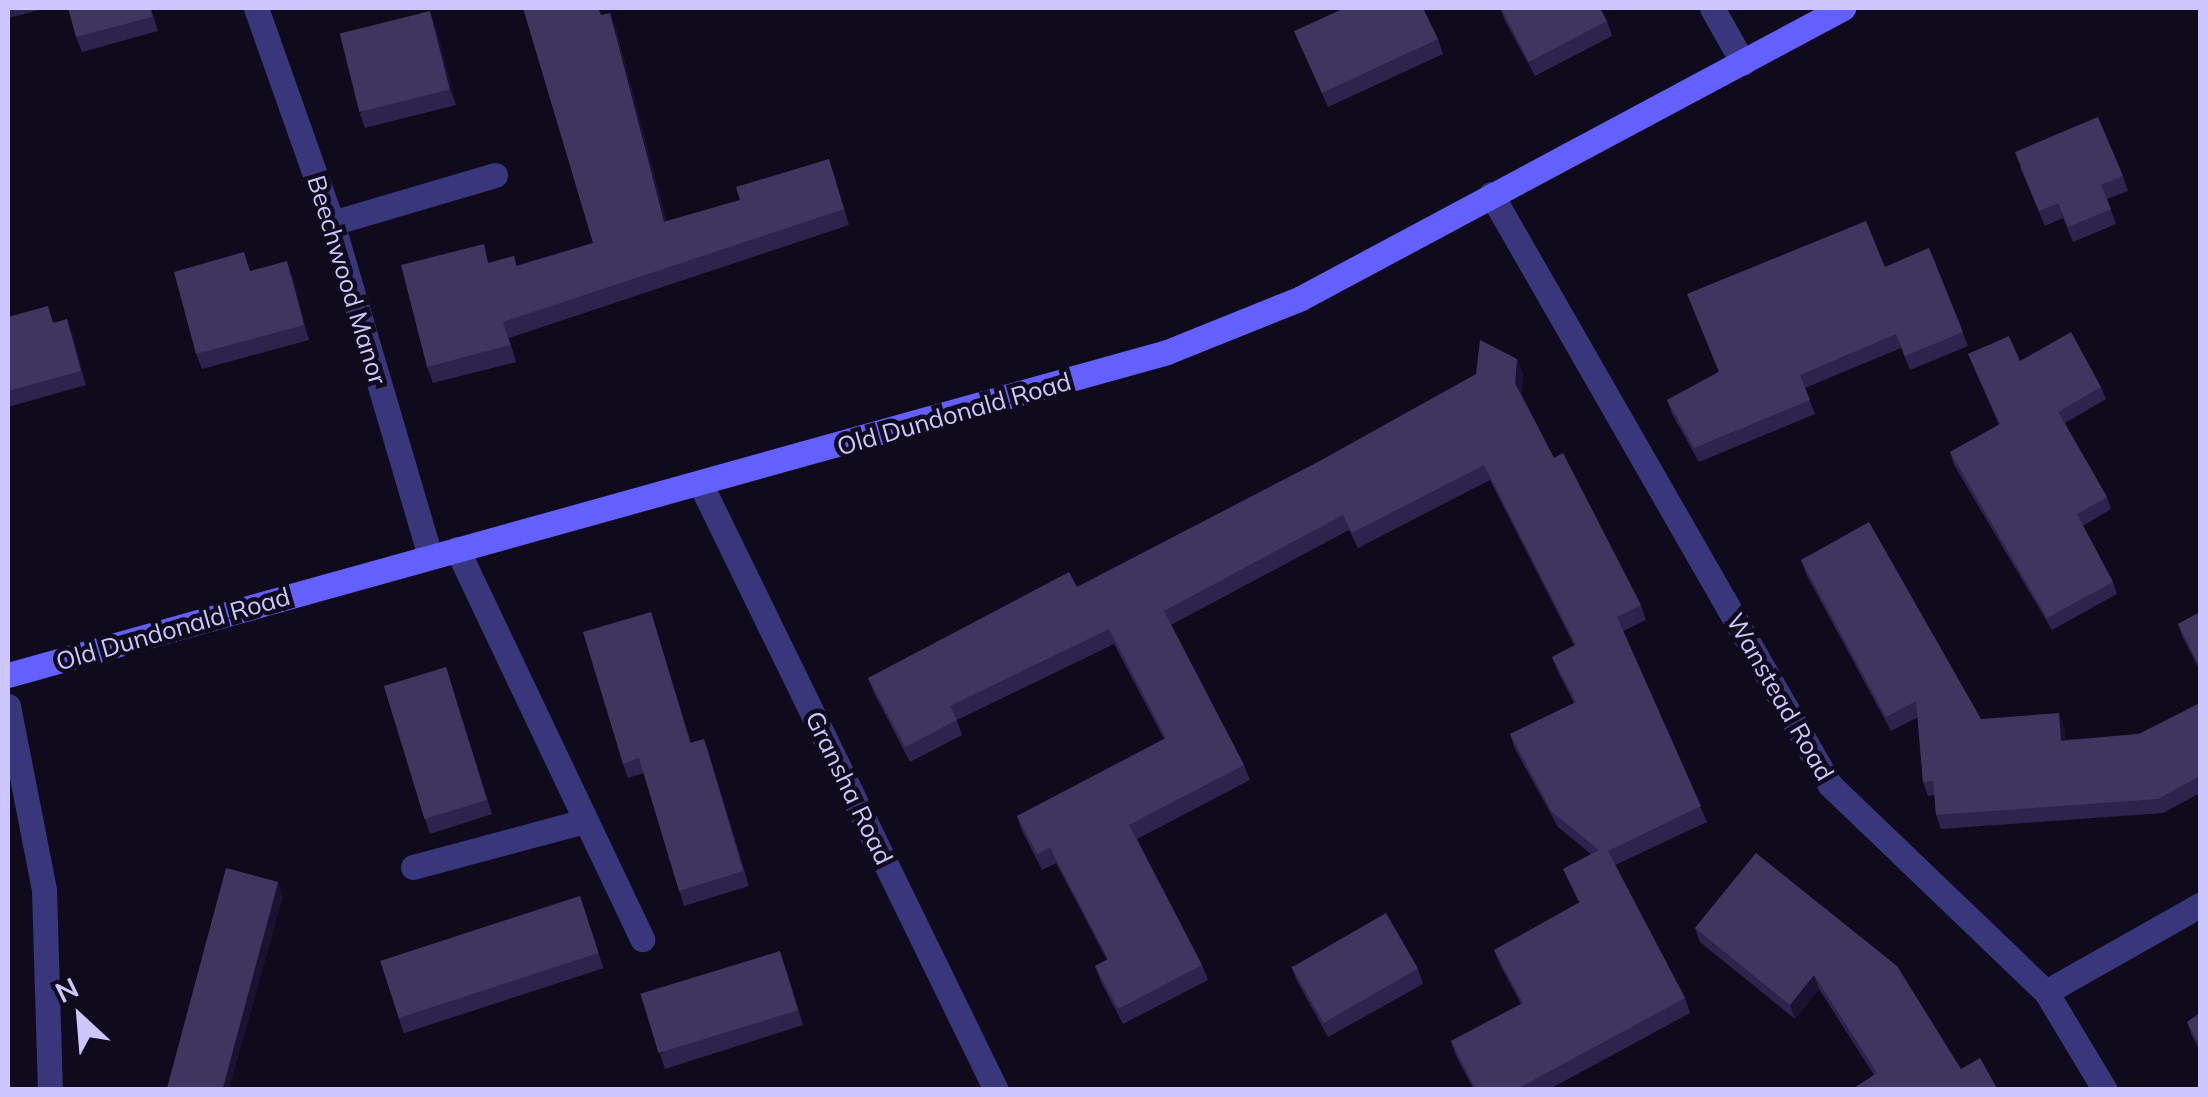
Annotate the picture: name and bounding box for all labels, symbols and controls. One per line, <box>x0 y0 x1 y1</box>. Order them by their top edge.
street label: Beechwood Manor <box>301 172 393 388</box>
street label: Old Dundonald Road <box>833 366 1075 462</box>
street label: Old Dundonald Road <box>52 581 294 677</box>
street label: Wanstead Road <box>1720 608 1840 786</box>
street label: Gransha Road <box>799 706 899 870</box>
north arrow <box>30 967 130 1067</box>
text: N <box>49 969 84 1010</box>

